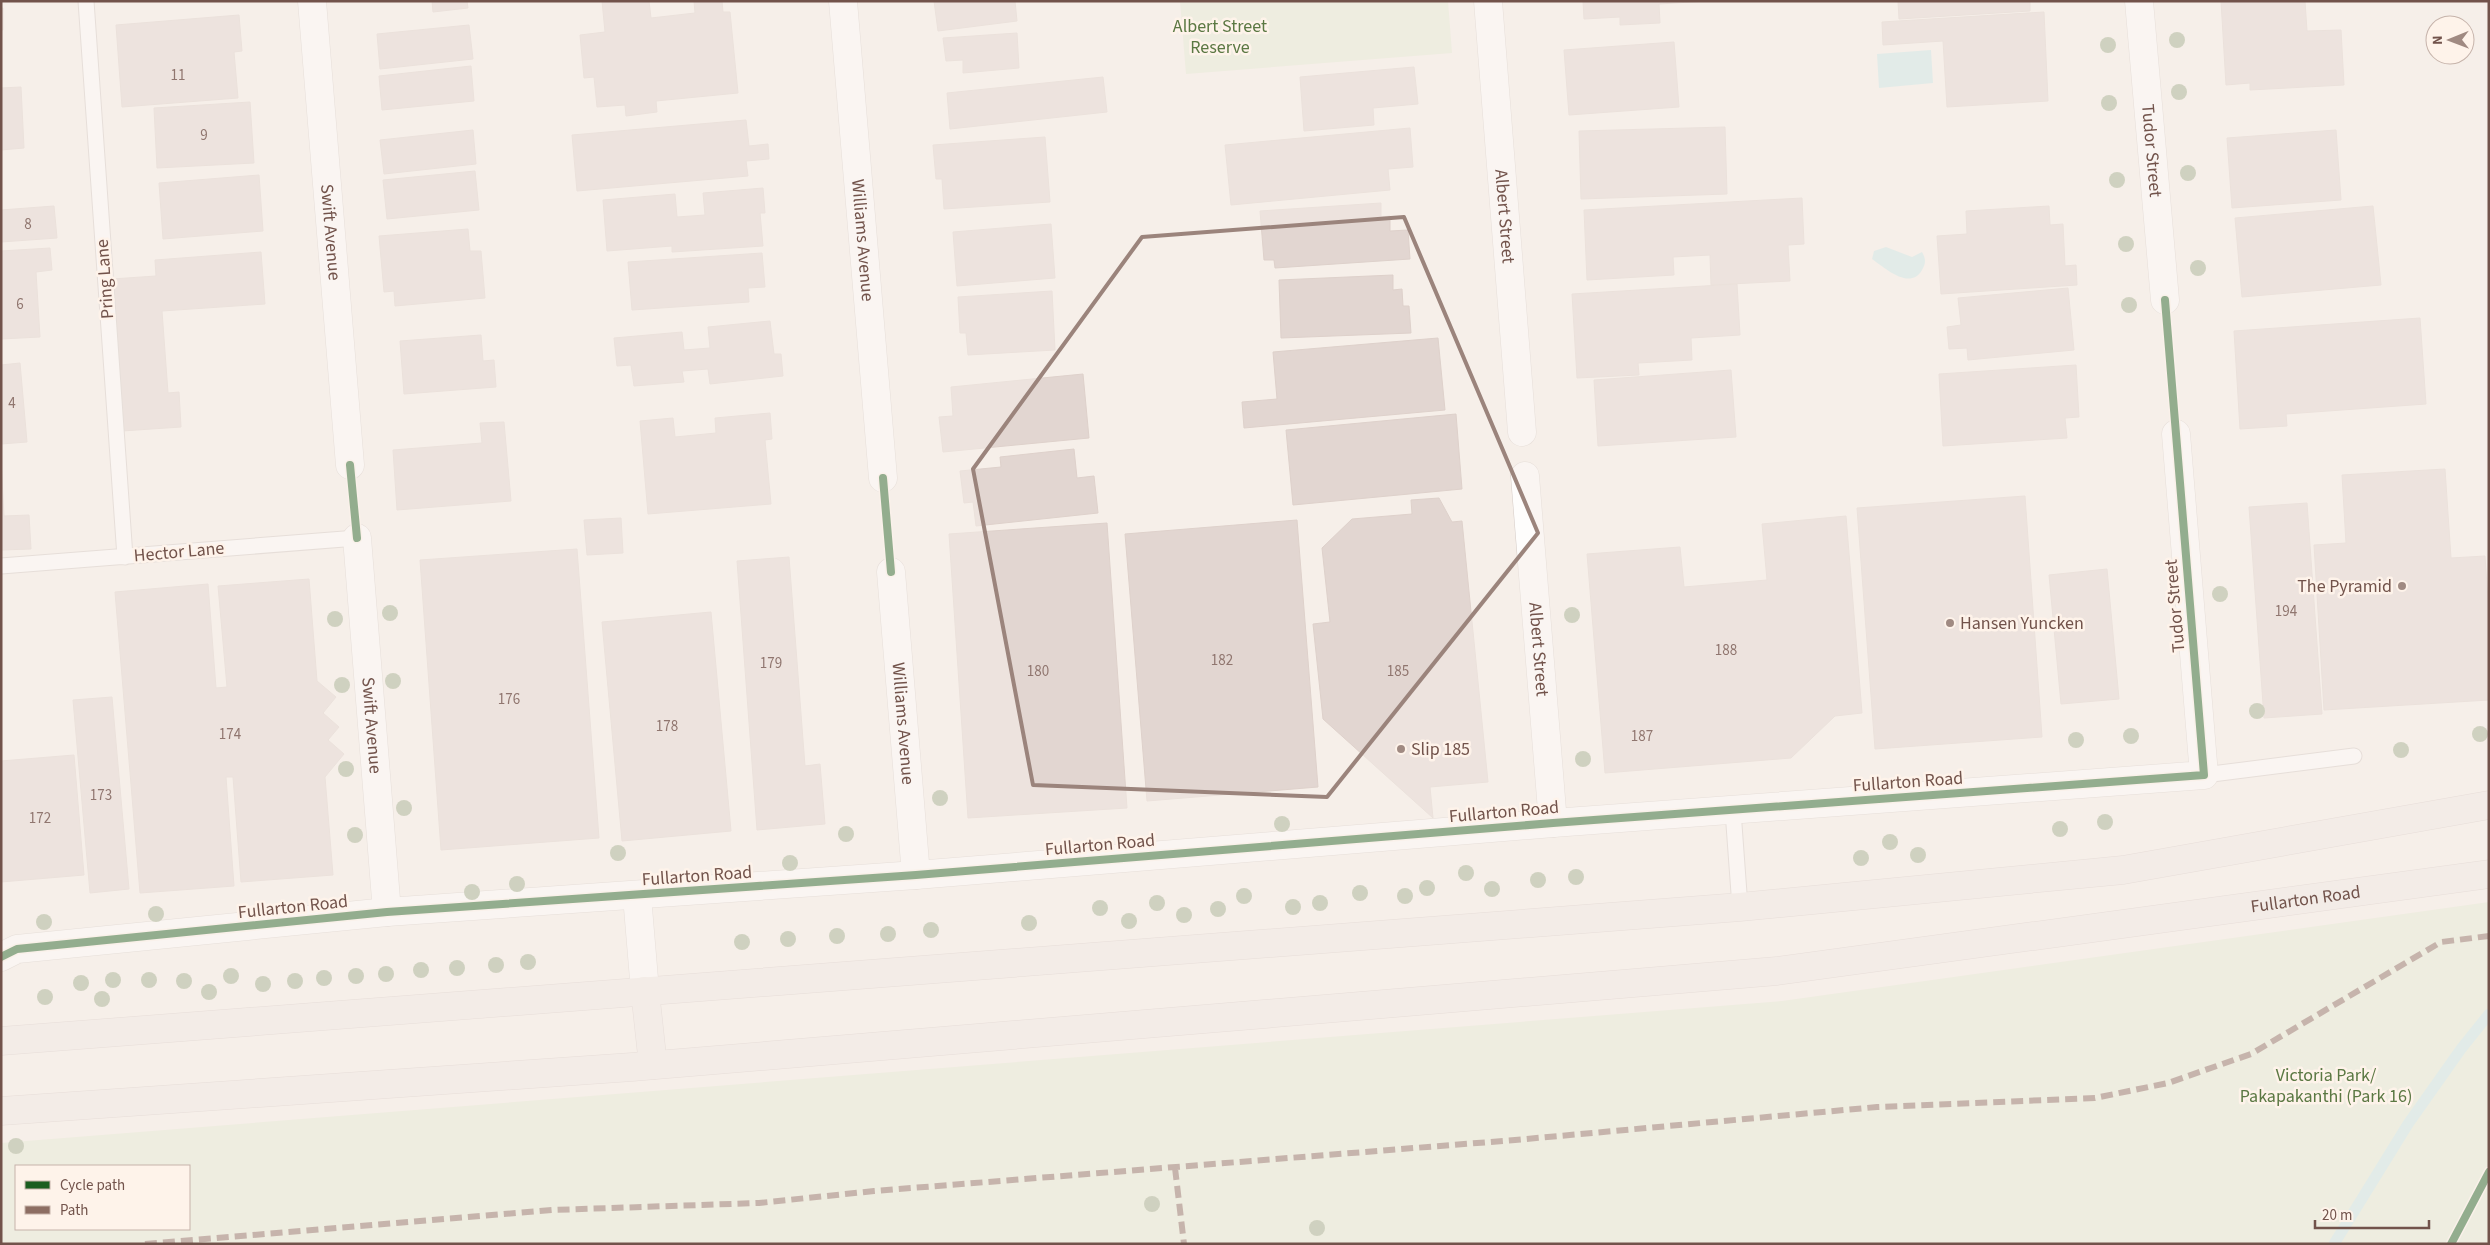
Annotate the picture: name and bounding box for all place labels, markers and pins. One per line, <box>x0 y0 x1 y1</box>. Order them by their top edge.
place label: The Pyramid <box>2297 574 2392 599</box>
marker: The Pyramid <box>2396 580 2408 592</box>
place label: Hansen Yuncken <box>1960 611 2084 636</box>
marker: Hansen Yuncken <box>1944 617 1956 629</box>
place label: Slip 185 <box>1411 737 1470 762</box>
marker: Slip 185 <box>1395 743 1407 755</box>

